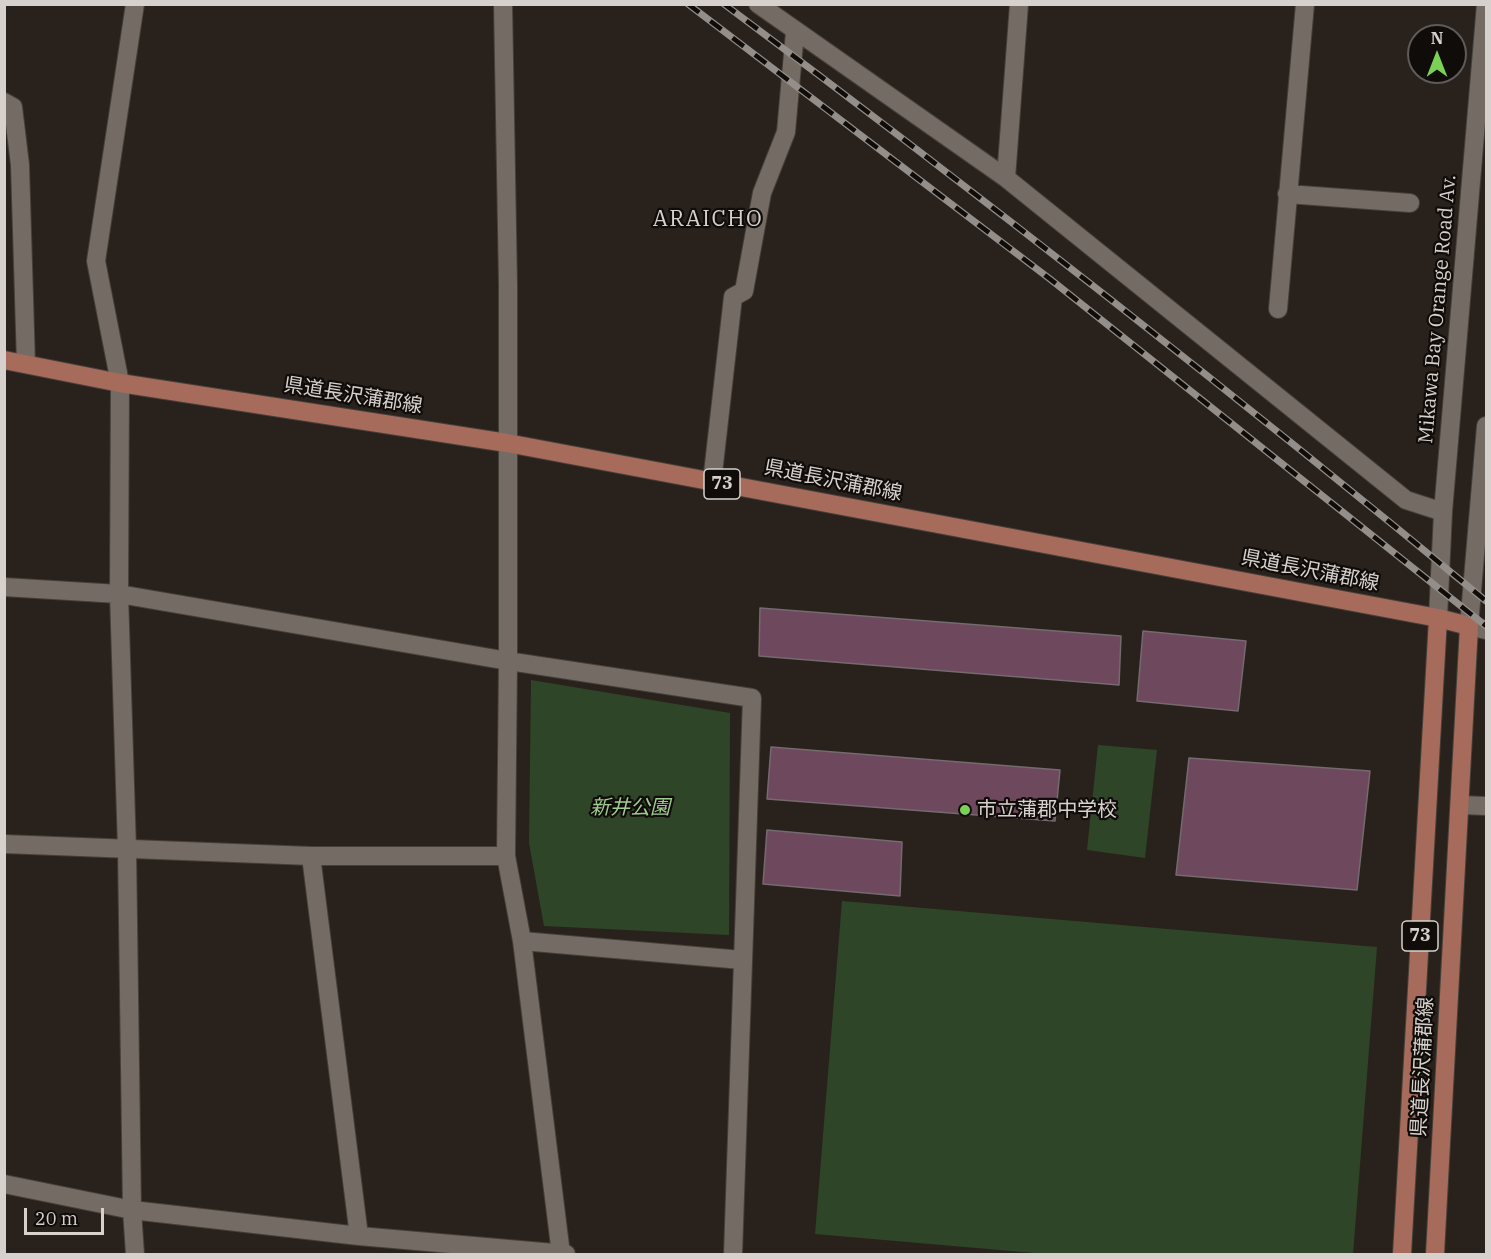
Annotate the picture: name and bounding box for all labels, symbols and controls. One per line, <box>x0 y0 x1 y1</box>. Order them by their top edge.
north arrow <box>1407 24 1467 84</box>
text: N <box>1431 28 1443 48</box>
street label: Mikawa Bay Orange Road Av. <box>1414 173 1462 445</box>
district label: ARAICHO <box>653 207 763 233</box>
street label: 県道長沢蒲郡線 <box>282 373 424 419</box>
street label: 県道長沢蒲郡線 <box>762 456 904 506</box>
road number: 73 <box>704 469 740 499</box>
street label: 県道長沢蒲郡線 <box>1239 546 1381 596</box>
park label: 新井公園 <box>590 796 670 820</box>
place label: 市立蒲郡中学校 <box>977 798 1117 822</box>
marker: 市立蒲郡中学校 <box>958 803 972 817</box>
road number: 73 <box>1402 921 1438 951</box>
street label: 県道長沢蒲郡線 <box>1407 996 1439 1138</box>
scale bar <box>27 1196 106 1234</box>
text: 20 m <box>35 1207 78 1230</box>

